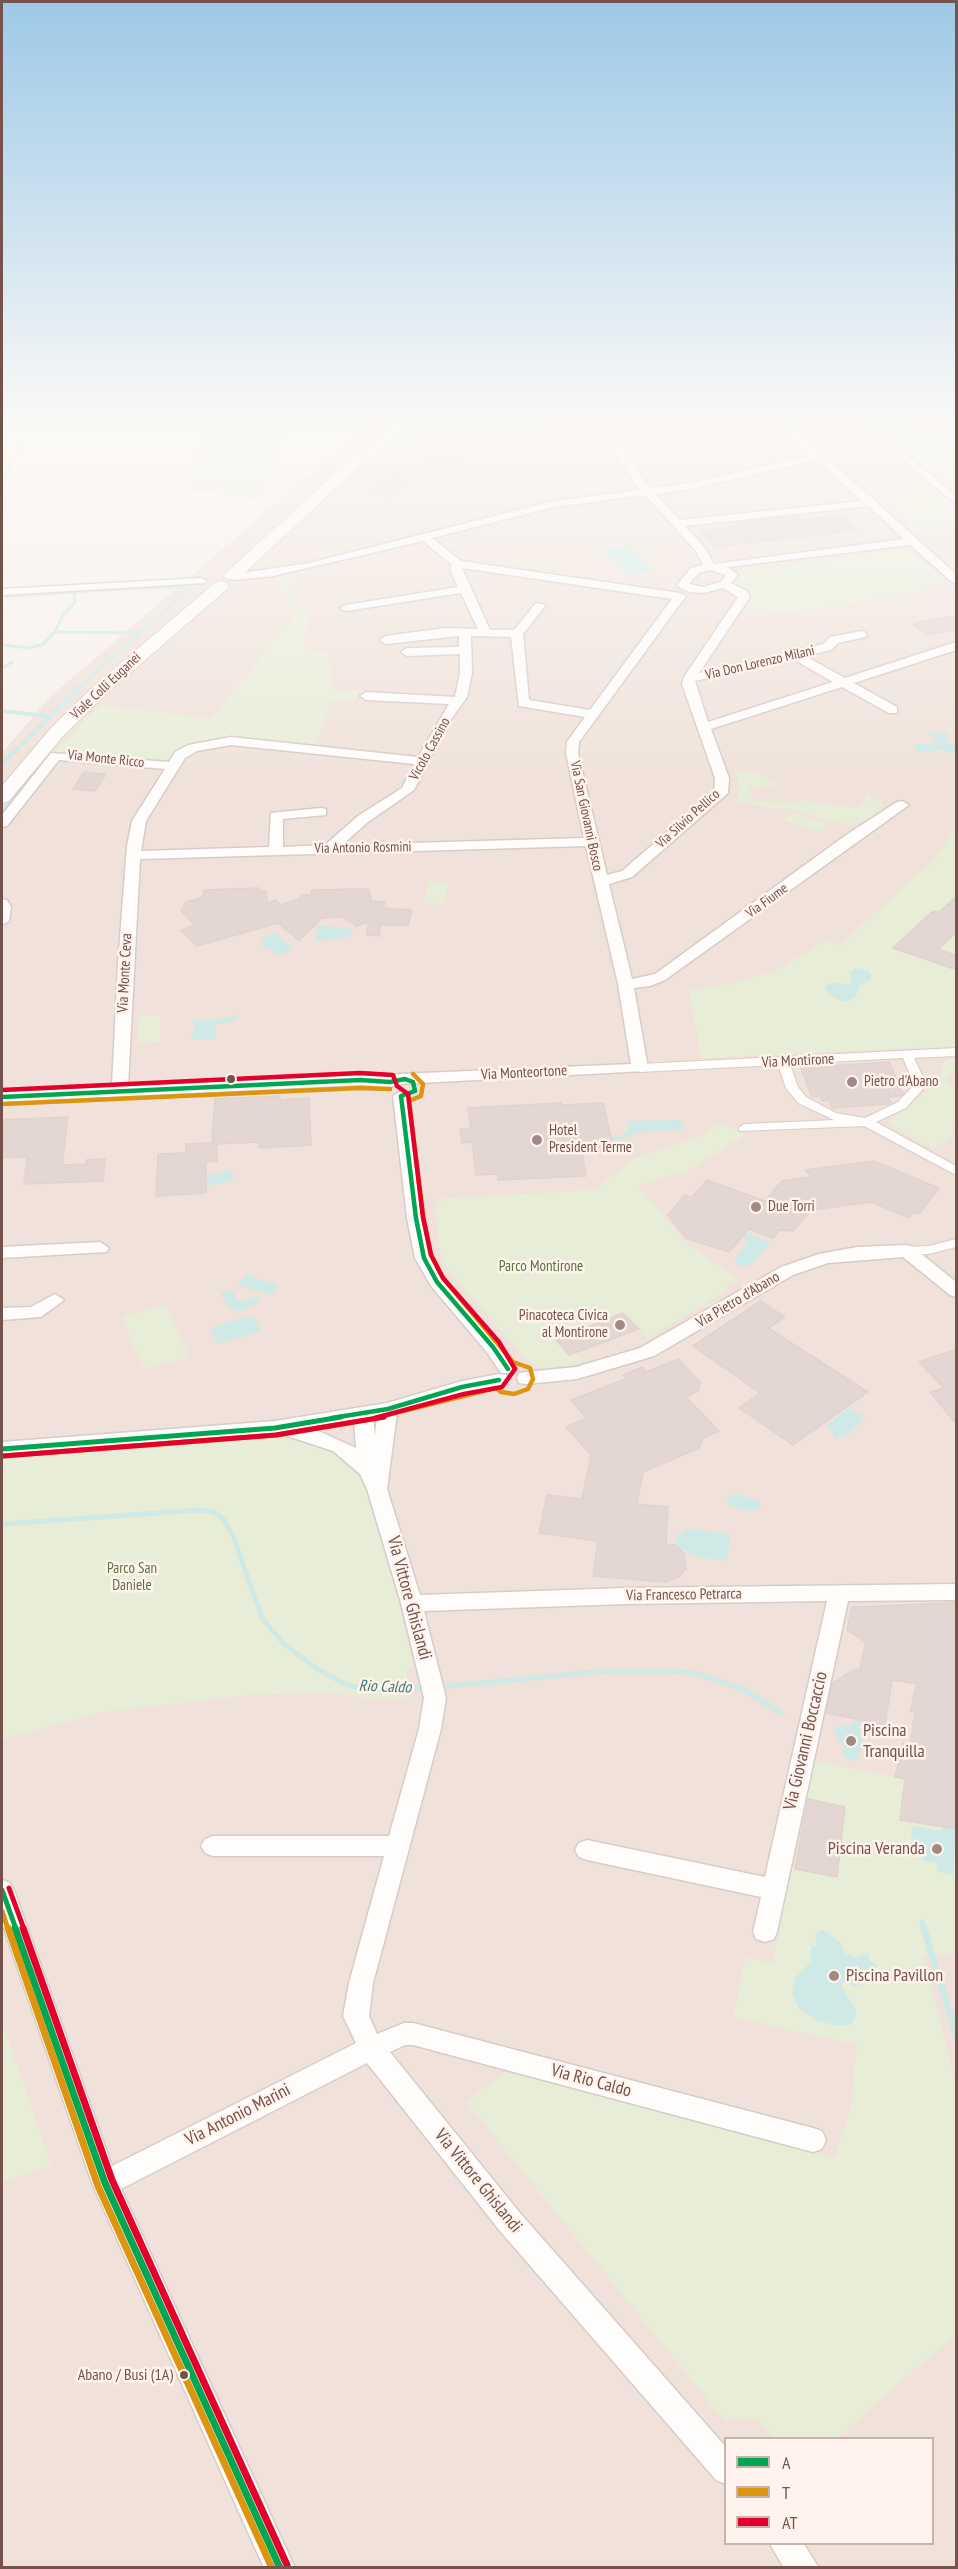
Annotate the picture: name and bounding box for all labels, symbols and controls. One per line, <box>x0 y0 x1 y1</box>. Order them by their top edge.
street label: Via Don Lorenzo Milani <box>704 642 816 684</box>
street label: Viale Colli Euganei <box>67 649 145 723</box>
street label: Vicolo Cassino <box>406 715 454 783</box>
street label: Via Monte Ricco <box>67 747 145 771</box>
street label: Via San Giovanni Bosco <box>566 759 606 873</box>
street label: Via Silvio Pellico <box>653 786 723 852</box>
street label: Via Antonio Rosmini <box>314 839 412 857</box>
street label: Via Fiume <box>743 880 791 922</box>
street label: Via Monte Ceva <box>114 933 136 1013</box>
street label: Via Montirone <box>761 1050 835 1072</box>
street label: Via Monteortone <box>480 1062 568 1084</box>
unlabelled marker <box>225 1073 237 1085</box>
place label: Pietro d'Abano <box>864 1073 939 1091</box>
marker: Pietro d'Abano <box>845 1075 859 1089</box>
place label: Hotel President Terme <box>549 1122 632 1157</box>
marker: Hotel President Terme <box>530 1133 544 1147</box>
place label: Due Torri <box>768 1198 815 1216</box>
marker: Due Torri <box>749 1200 763 1214</box>
park label: Parco Montirone <box>499 1258 583 1276</box>
street label: Via Pietro d'Abano <box>693 1268 783 1332</box>
place label: Pinacoteca Civica al Montirone <box>519 1307 608 1342</box>
marker: Pinacoteca Civica al Montirone <box>613 1318 627 1332</box>
street label: Via Vittore Ghislandi <box>382 1534 436 1662</box>
park label: Parco San Daniele <box>107 1560 157 1595</box>
street label: Via Francesco Petrarca <box>626 1585 742 1605</box>
street label: Via Giovanni Boccaccio <box>780 1670 832 1812</box>
water label: Rio Caldo <box>358 1676 412 1698</box>
place label: Piscina Tranquilla <box>863 1720 925 1762</box>
marker: Piscina Tranquilla <box>844 1734 858 1748</box>
place label: Piscina Veranda <box>828 1838 925 1860</box>
marker: Piscina Veranda <box>930 1842 944 1856</box>
place label: Piscina Pavillon <box>846 1965 943 1987</box>
marker: Piscina Pavillon <box>827 1969 841 1983</box>
street label: Via Rio Caldo <box>548 2060 634 2102</box>
street label: Via Antonio Marini <box>182 2079 294 2151</box>
street label: Via Vittore Ghislandi <box>430 2125 526 2237</box>
place label: Abano / Busi (1A) <box>78 2365 173 2385</box>
marker: Abano / Busi (1A) <box>178 2369 190 2381</box>
legend <box>724 2437 934 2545</box>
text: A <box>782 2451 791 2474</box>
text: T <box>782 2481 790 2504</box>
text: AT <box>782 2511 798 2534</box>

